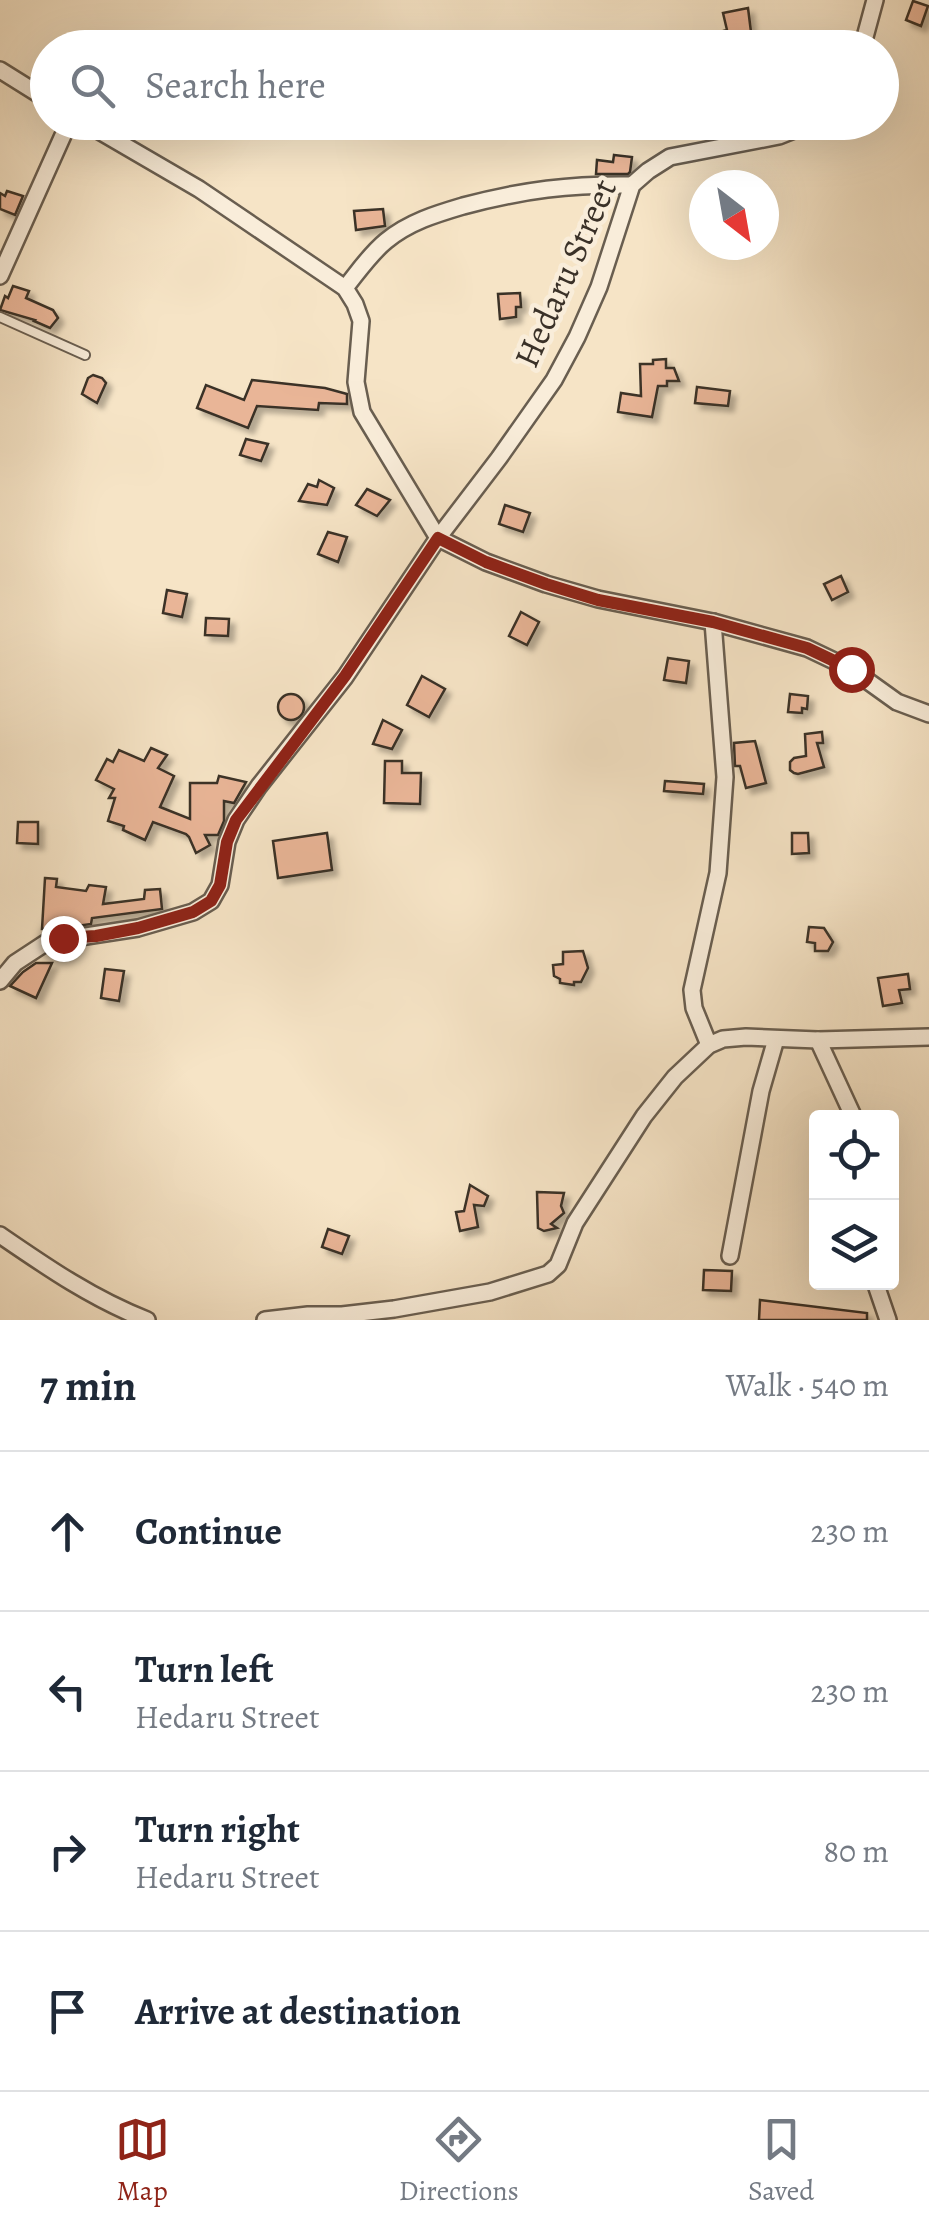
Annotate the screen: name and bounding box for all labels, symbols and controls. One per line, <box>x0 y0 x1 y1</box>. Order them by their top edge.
search box <box>30 30 899 140</box>
icon: search <box>65 58 120 113</box>
text: Search here <box>145 59 326 111</box>
north arrow <box>689 170 779 260</box>
street label: Hedaru Street <box>502 171 628 375</box>
route start <box>829 647 875 693</box>
route end <box>41 916 87 962</box>
map controls <box>809 1110 899 1290</box>
button: locate <box>809 1110 899 1200</box>
button: layers <box>809 1200 899 1290</box>
text: 7 min <box>40 1357 136 1414</box>
text: Walk · 540 m <box>726 1363 889 1407</box>
icon: ahead <box>40 1504 95 1559</box>
text: Continue <box>135 1505 282 1557</box>
text: 230 m <box>810 1509 889 1553</box>
text: Turn left <box>135 1643 274 1695</box>
icon: left <box>40 1664 95 1719</box>
text: 230 m <box>810 1669 889 1713</box>
text: Hedaru Street <box>135 1695 320 1739</box>
text: Turn right <box>135 1803 300 1855</box>
icon: right <box>40 1824 95 1879</box>
text: 80 m <box>823 1829 889 1873</box>
text: Hedaru Street <box>135 1855 320 1899</box>
icon: arrive <box>40 1984 95 2039</box>
text: Arrive at destination <box>135 1985 461 2037</box>
tab: Map <box>115 2112 170 2210</box>
tab: Directions <box>399 2112 519 2210</box>
tab: Saved <box>748 2112 814 2210</box>

